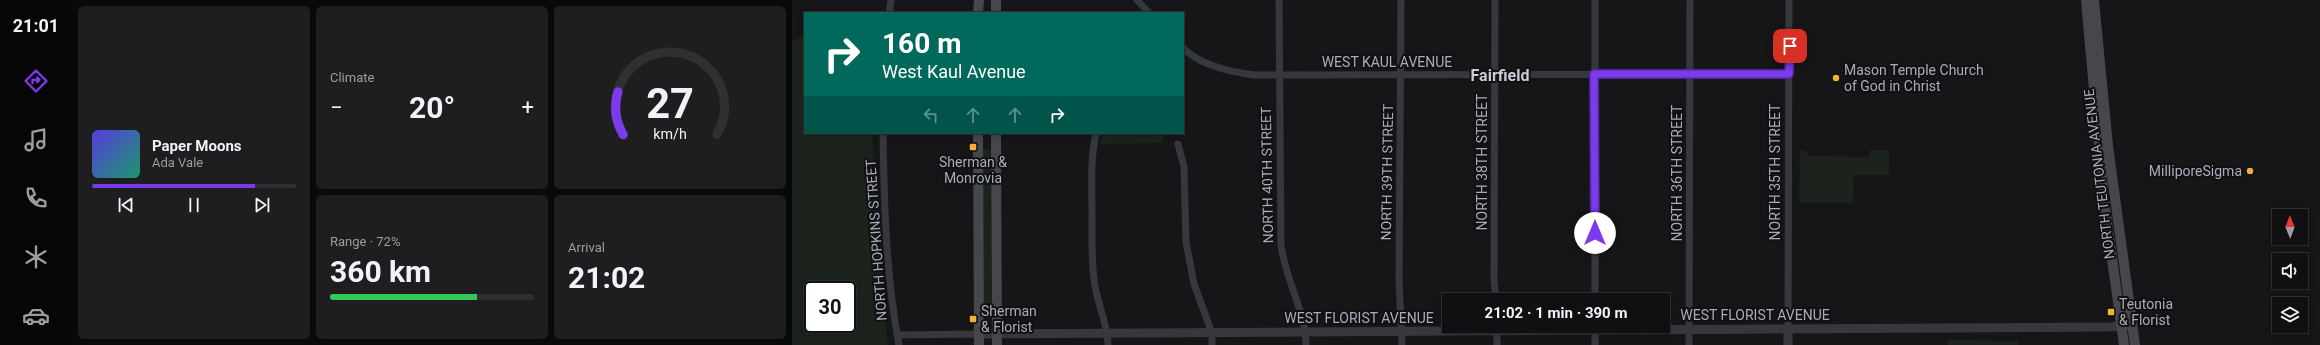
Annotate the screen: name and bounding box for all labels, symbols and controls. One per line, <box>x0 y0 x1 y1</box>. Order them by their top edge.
text: 21:01 <box>13 15 59 36</box>
text: 160 m <box>882 27 961 60</box>
icon: right <box>816 28 868 80</box>
pin <box>1773 29 1807 63</box>
icon: arrive <box>1779 35 1801 57</box>
street label: WEST KAUL AVENUE <box>1322 54 1452 70</box>
text: West Kaul Avenue <box>882 61 1026 82</box>
place label: Mason Temple Church of God in Christ <box>1844 62 1984 94</box>
district label: Fairfield <box>1471 66 1529 85</box>
icon: directions <box>22 67 50 95</box>
text: Climate <box>330 70 374 85</box>
marker: Mason Temple Church of God in Christ <box>1831 73 1841 83</box>
text: 27 <box>646 79 694 128</box>
street label: NORTH TEUTONIA AVENUE <box>2081 88 2117 260</box>
text: 20° <box>409 90 455 125</box>
street label: NORTH 38TH STREET <box>1474 93 1490 230</box>
text: − <box>330 95 343 120</box>
text: + <box>522 95 534 120</box>
street label: NORTH 39TH STREET <box>1378 103 1396 241</box>
street label: NORTH 35TH STREET <box>1767 103 1783 240</box>
icon: left <box>920 104 942 126</box>
icon: ahead <box>962 104 984 126</box>
icon: ahead <box>1004 104 1026 126</box>
icon: right <box>1046 104 1068 126</box>
street label: NORTH 36TH STREET <box>1669 104 1685 241</box>
street label: NORTH 40TH STREET <box>1258 106 1276 244</box>
icon: music <box>22 126 50 154</box>
text: km/h <box>653 126 687 142</box>
text: Paper Moons <box>152 137 242 155</box>
marker: Sherman & Monrovia <box>968 142 978 152</box>
place label: Sherman & Monrovia <box>939 154 1007 186</box>
text: Ada Vale <box>152 155 203 170</box>
street label: NORTH HOPKINS STREET <box>862 158 890 321</box>
place label: MilliporeSigma <box>2149 163 2242 179</box>
marker: MilliporeSigma <box>2245 166 2255 176</box>
icon: phone <box>22 184 50 212</box>
icon: previous <box>115 194 137 216</box>
icon: pause <box>183 194 205 216</box>
icon: next <box>251 194 273 216</box>
north arrow <box>2272 209 2308 245</box>
map controls <box>2272 209 2308 333</box>
position arrow <box>1574 212 1616 254</box>
text: Range · 72% <box>330 234 400 249</box>
text: Arrival <box>568 240 605 255</box>
icon: climate <box>22 243 50 271</box>
button: sound <box>2272 253 2308 289</box>
text: 360 km <box>330 254 431 289</box>
text: 21:02 <box>568 260 645 295</box>
speed limit sign: 30 <box>804 281 856 333</box>
place label: Teutonia & Florist <box>2119 296 2173 328</box>
button: layers <box>2272 297 2308 333</box>
icon: car <box>22 302 50 330</box>
place label: Sherman & Florist <box>981 303 1037 335</box>
text: 21:02 · 1 min · 390 m <box>1485 304 1627 322</box>
street label: WEST FLORIST AVENUE <box>1680 307 1830 323</box>
marker: Teutonia & Florist <box>2106 307 2116 317</box>
street label: WEST FLORIST AVENUE <box>1284 310 1434 326</box>
marker: Sherman & Florist <box>968 314 978 324</box>

